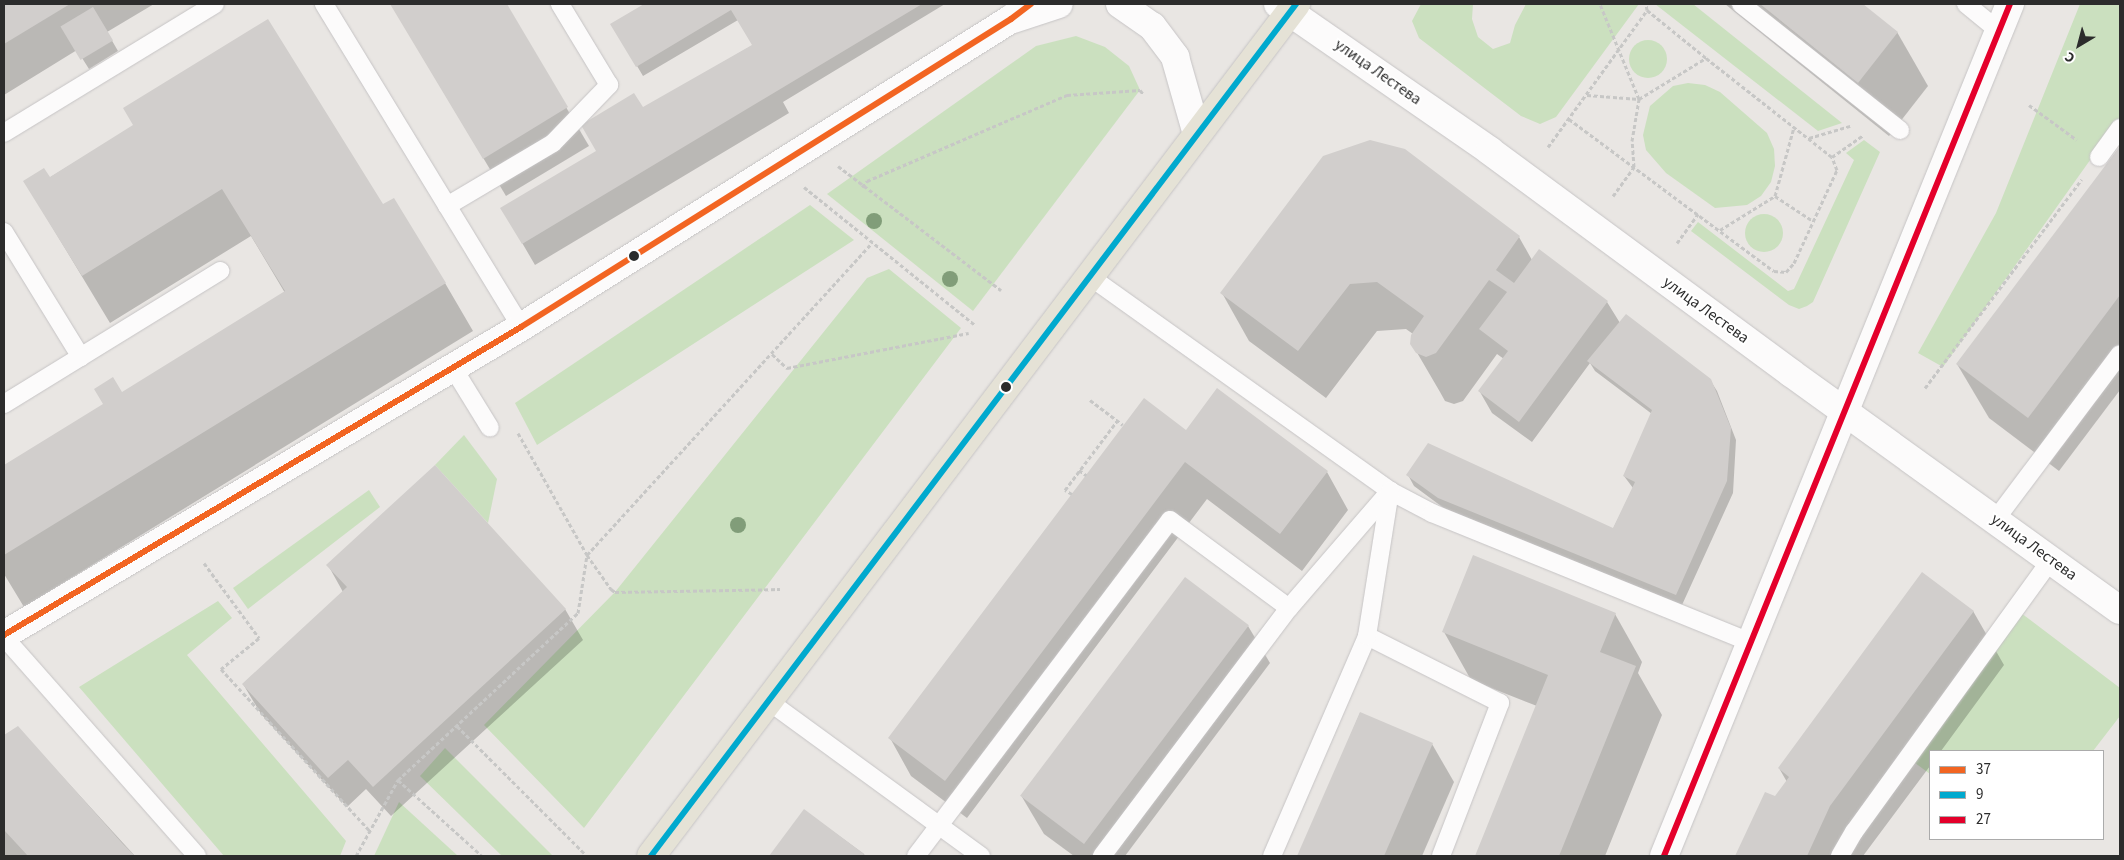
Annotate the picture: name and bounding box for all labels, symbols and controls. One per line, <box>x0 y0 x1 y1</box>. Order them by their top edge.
north arrow <box>2054 20 2104 70</box>
street label: улица Лестева <box>1331 35 1425 109</box>
text: С <box>2061 47 2079 67</box>
unlabelled marker <box>629 251 639 261</box>
street label: улица Лестева <box>1659 272 1753 348</box>
unlabelled marker <box>1001 382 1011 392</box>
street label: улица Лестева <box>1987 509 2081 585</box>
legend <box>1929 750 2104 840</box>
text: 37 <box>1976 759 1991 780</box>
text: 9 <box>1976 784 1983 805</box>
text: 27 <box>1976 809 1991 830</box>

